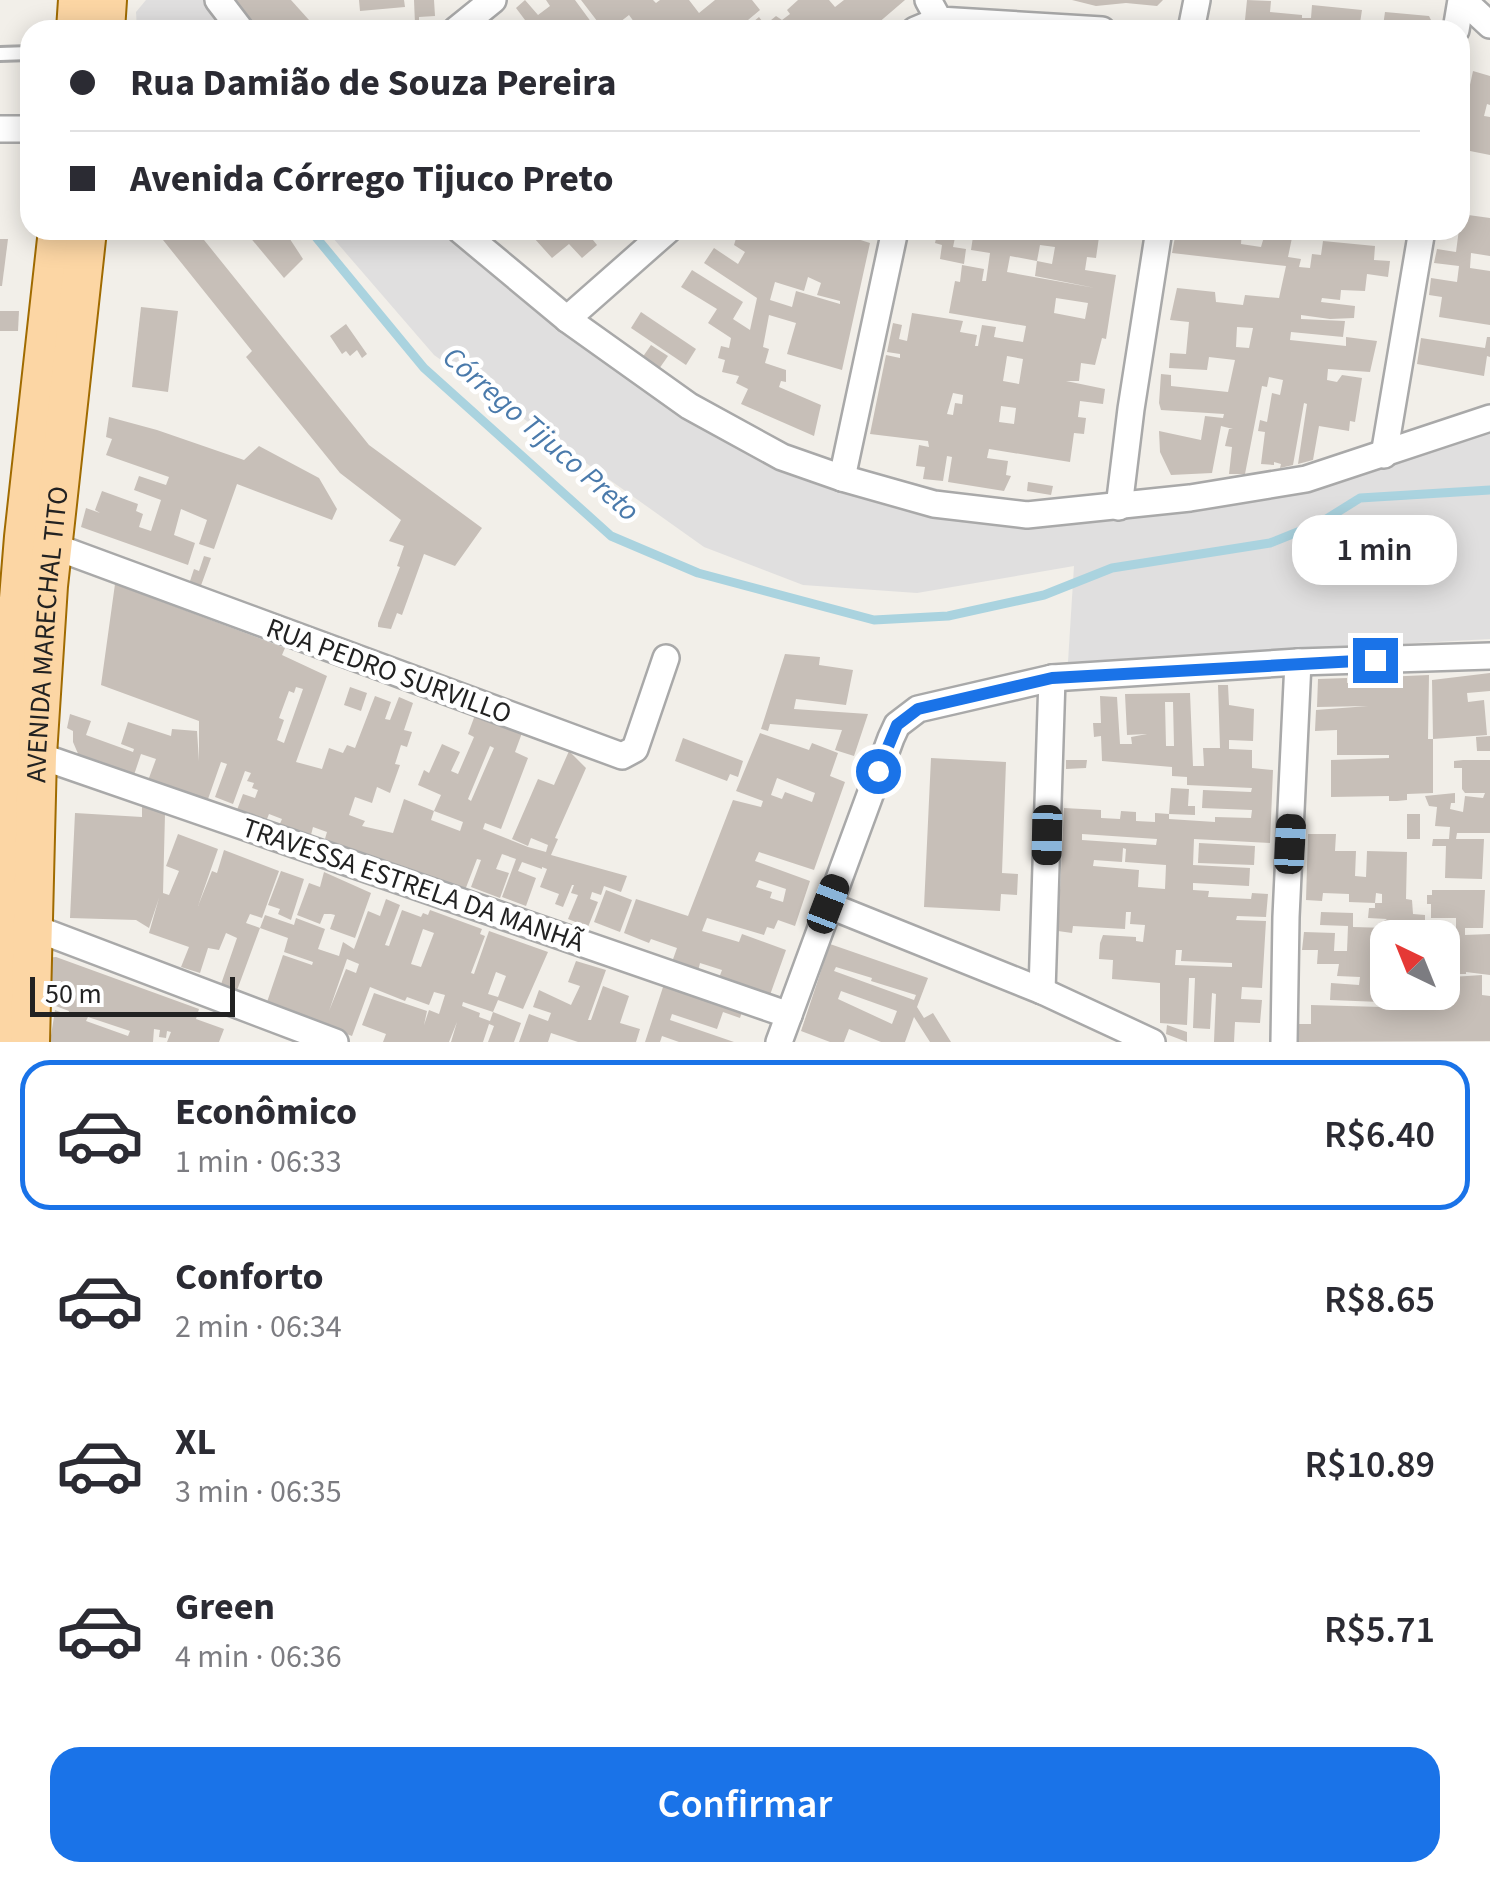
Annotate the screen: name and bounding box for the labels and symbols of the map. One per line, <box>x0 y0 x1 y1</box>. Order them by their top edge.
water label: Córrego Tijuco Preto <box>433 336 649 532</box>
street label: AVENIDA MARECHAL TITO <box>16 484 79 783</box>
callout: 1 min <box>1292 515 1458 585</box>
street label: RUA PEDRO SURVILLO <box>261 608 517 734</box>
route end <box>1353 638 1398 683</box>
route start <box>856 749 901 794</box>
car <box>1031 805 1063 865</box>
street label: TRAVESSA ESTRELA DA MANHÃ <box>237 808 590 963</box>
car <box>1273 813 1307 875</box>
car <box>803 871 853 937</box>
north arrow <box>1370 920 1460 1010</box>
scale bar <box>30 972 235 1016</box>

